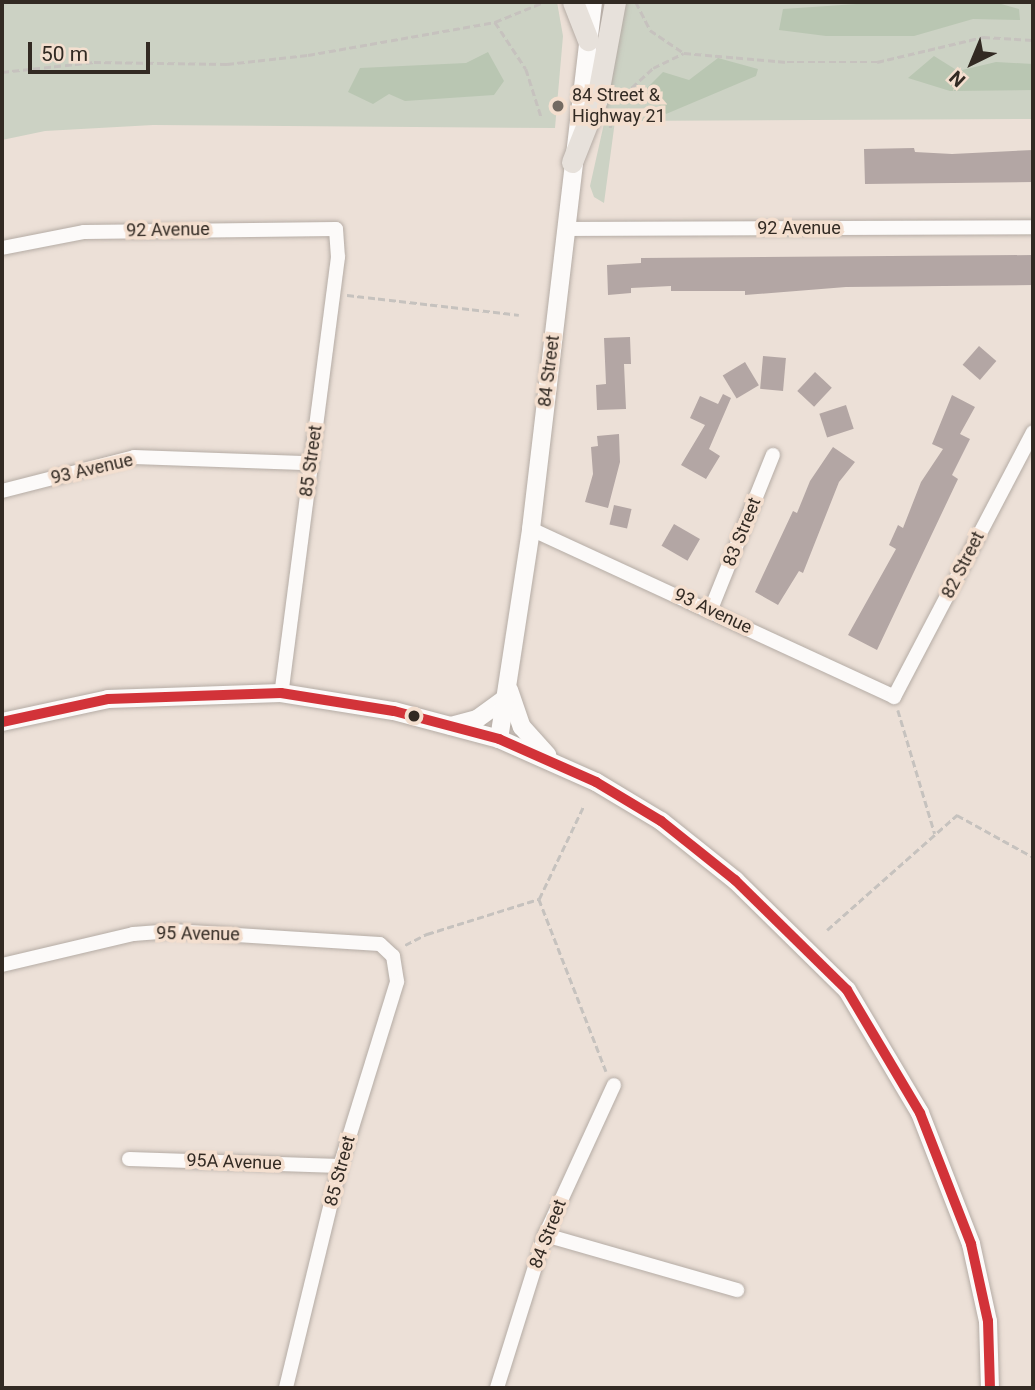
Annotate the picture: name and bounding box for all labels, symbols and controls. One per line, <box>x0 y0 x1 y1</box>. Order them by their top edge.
scale bar <box>32 28 154 72</box>
north arrow <box>937 28 1007 98</box>
text: 50 m <box>41 42 88 66</box>
text: N <box>945 66 970 92</box>
place label: 84 Street & Highway 21 <box>572 85 666 128</box>
marker: 84 Street & Highway 21 <box>550 98 566 114</box>
street label: 92 Avenue <box>757 217 841 239</box>
street label: 92 Avenue <box>126 218 210 242</box>
street label: 84 Street <box>534 334 564 408</box>
street label: 85 Street <box>295 424 327 498</box>
street label: 93 Avenue <box>49 449 135 489</box>
street label: 83 Street <box>718 494 766 570</box>
street label: 82 Street <box>937 528 989 602</box>
street label: 93 Avenue <box>671 584 755 638</box>
unlabelled marker <box>407 709 421 723</box>
street label: 95 Avenue <box>156 922 240 946</box>
street label: 85 Street <box>320 1133 360 1209</box>
street label: 95A Avenue <box>186 1150 282 1174</box>
street label: 84 Street <box>525 1196 571 1272</box>

